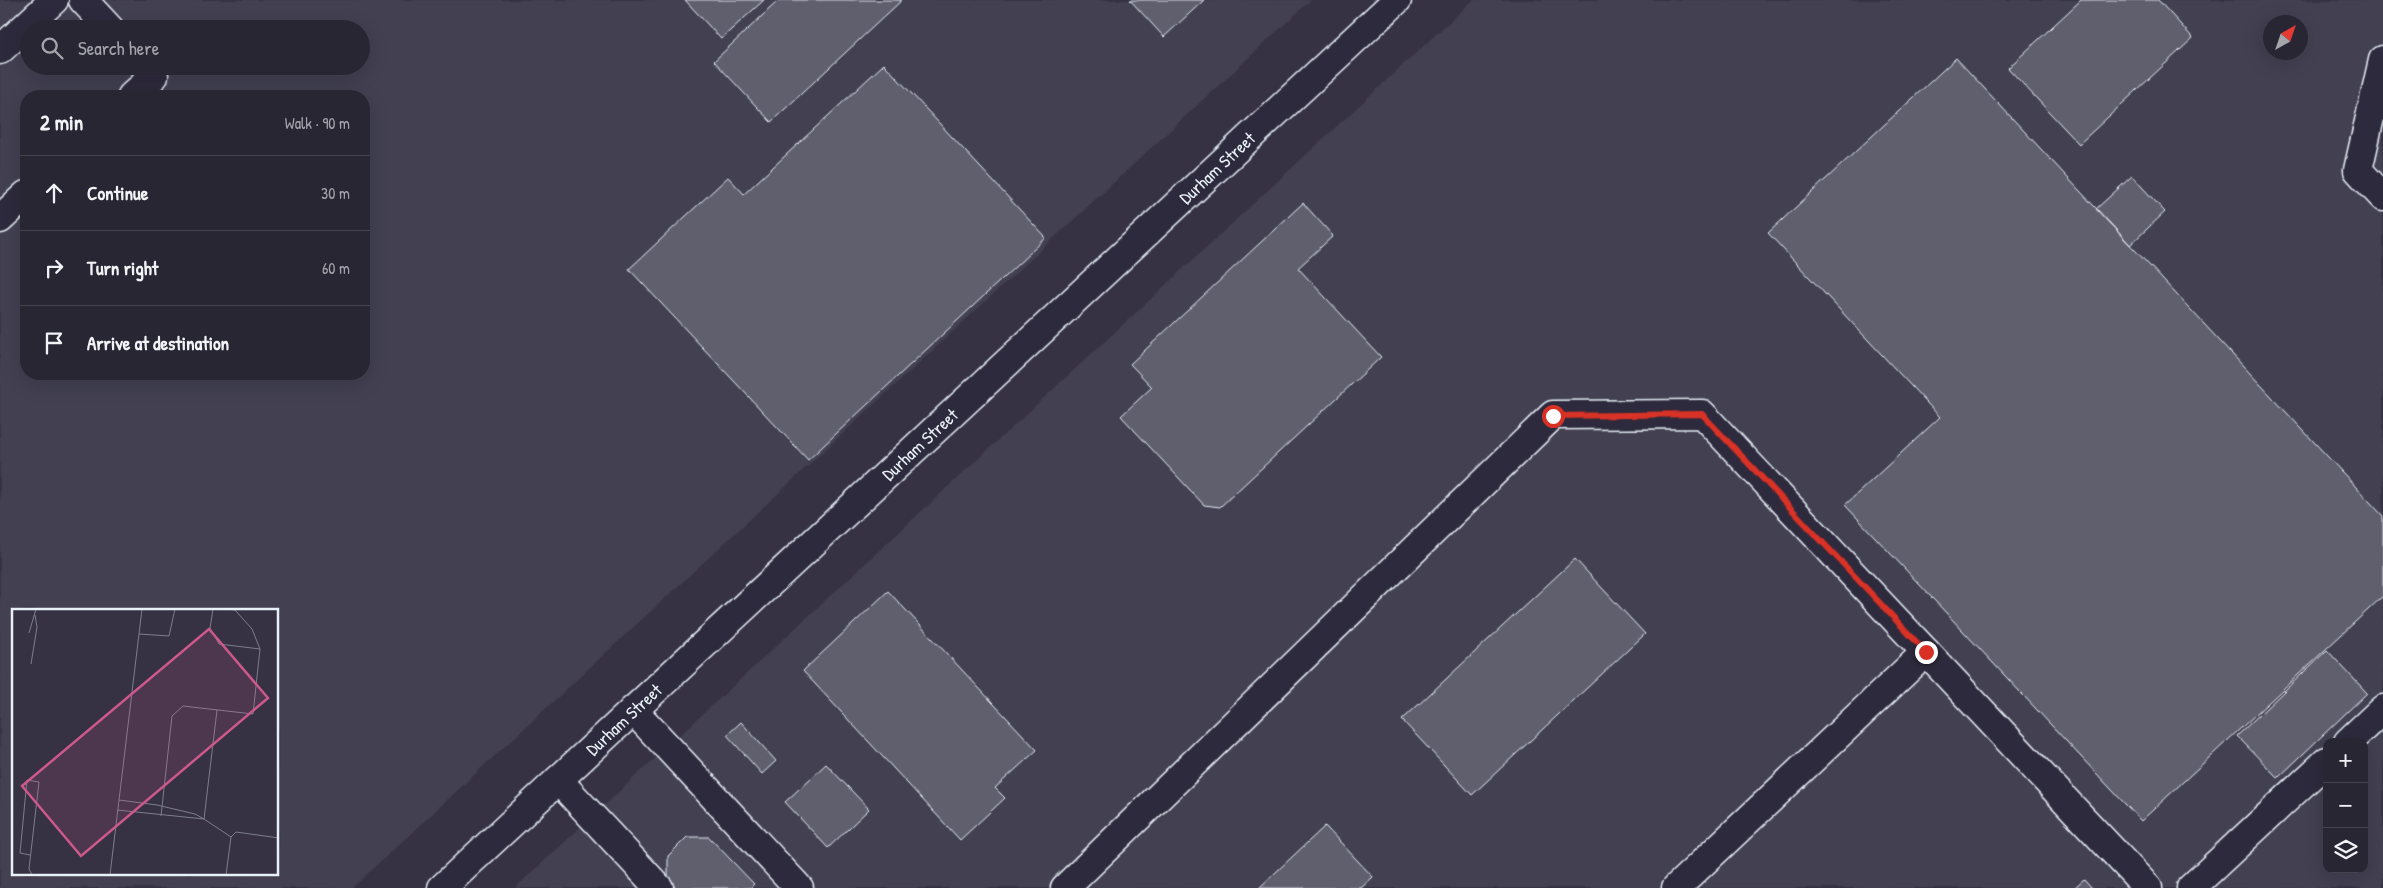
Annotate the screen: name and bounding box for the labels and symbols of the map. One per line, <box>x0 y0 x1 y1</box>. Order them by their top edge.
north arrow <box>2263 15 2308 60</box>
street label: Durham Street <box>1173 125 1261 209</box>
street label: Durham Street <box>876 402 964 486</box>
route start <box>1542 405 1565 428</box>
inset map <box>12 609 279 876</box>
route end <box>1915 641 1938 664</box>
street label: Durham Street <box>580 677 668 761</box>

